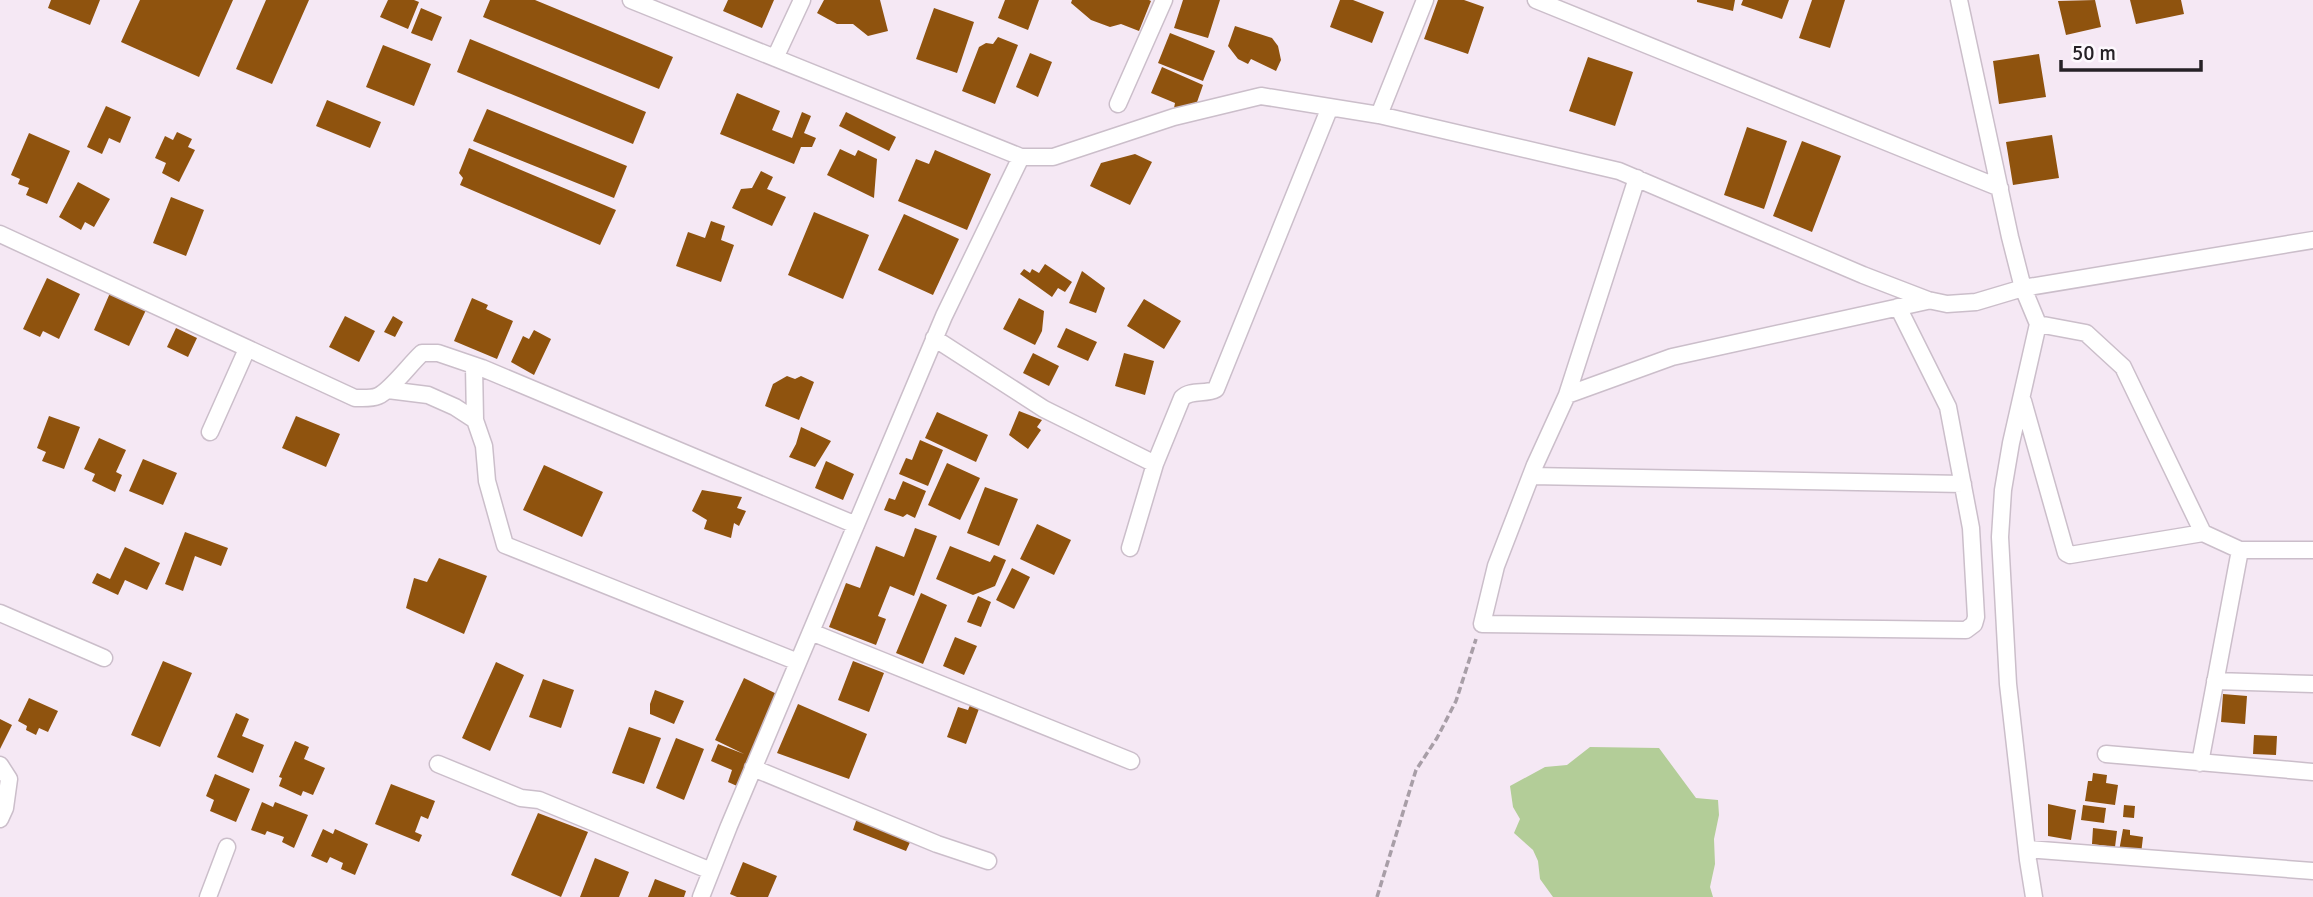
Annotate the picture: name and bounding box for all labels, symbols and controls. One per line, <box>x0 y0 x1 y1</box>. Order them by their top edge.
scale bar <box>2061 28 2201 72</box>
text: 50 m <box>2072 40 2116 66</box>

